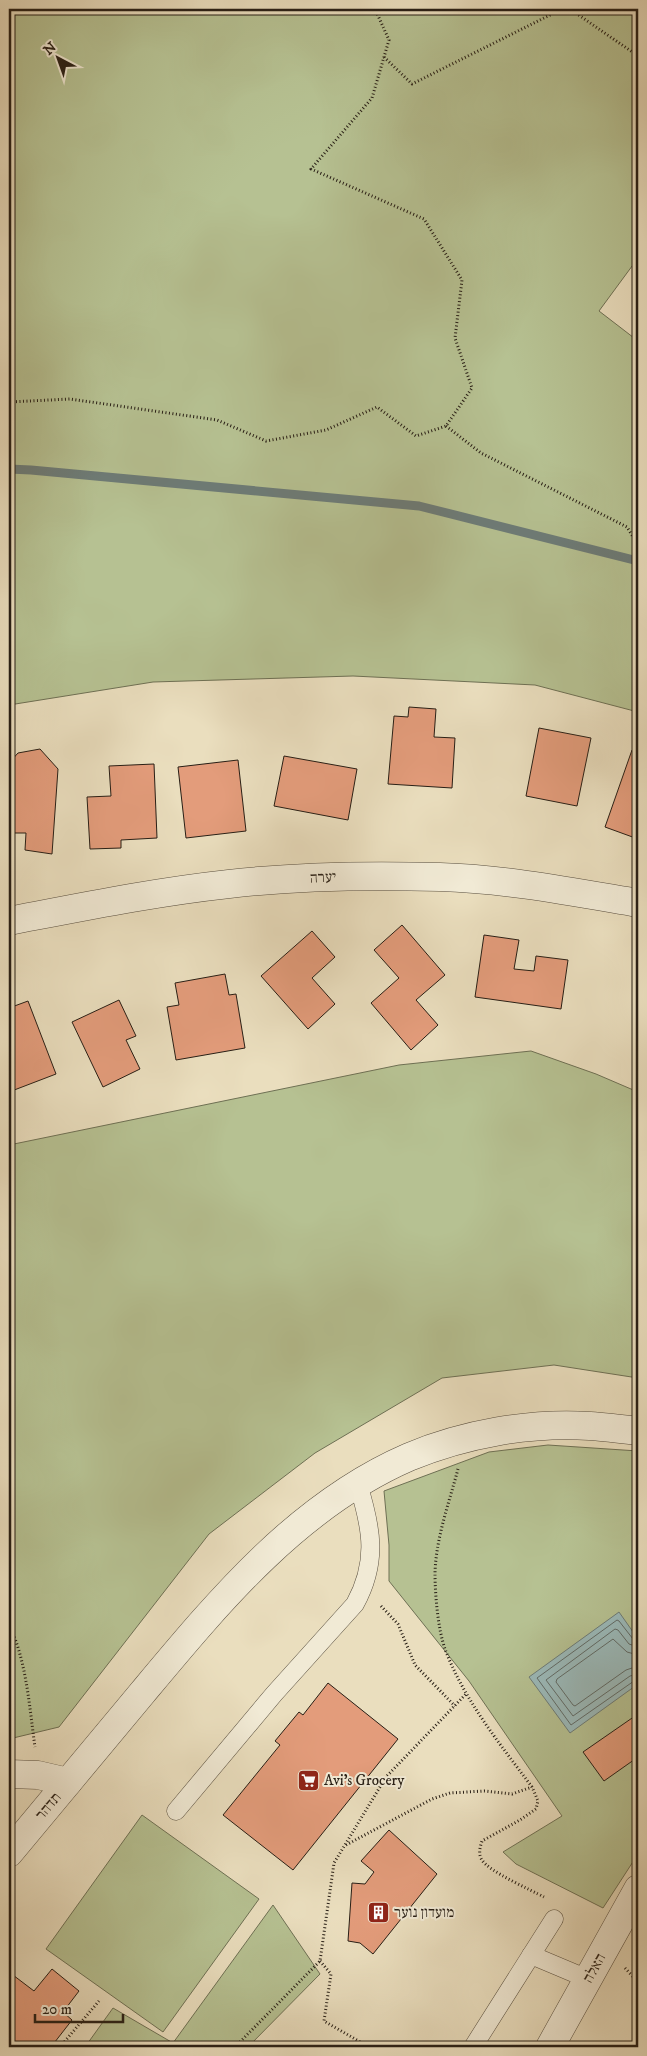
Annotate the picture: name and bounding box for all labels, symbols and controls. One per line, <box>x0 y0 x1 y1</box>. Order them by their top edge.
north arrow <box>32 32 82 82</box>
text: N <box>40 38 61 60</box>
street label: יערה <box>309 867 337 888</box>
supermarket icon: Avi's Grocery <box>296 1768 320 1792</box>
place label: Avi's Grocery <box>324 1771 405 1790</box>
street label: תדהר <box>31 1789 65 1824</box>
building icon: מועדון נוער <box>366 1900 390 1924</box>
place label: מועדון נוער <box>394 1903 454 1922</box>
street label: האלה <box>579 1950 610 1986</box>
scale bar <box>35 1991 122 2023</box>
text: 20 m <box>42 2000 72 2019</box>

